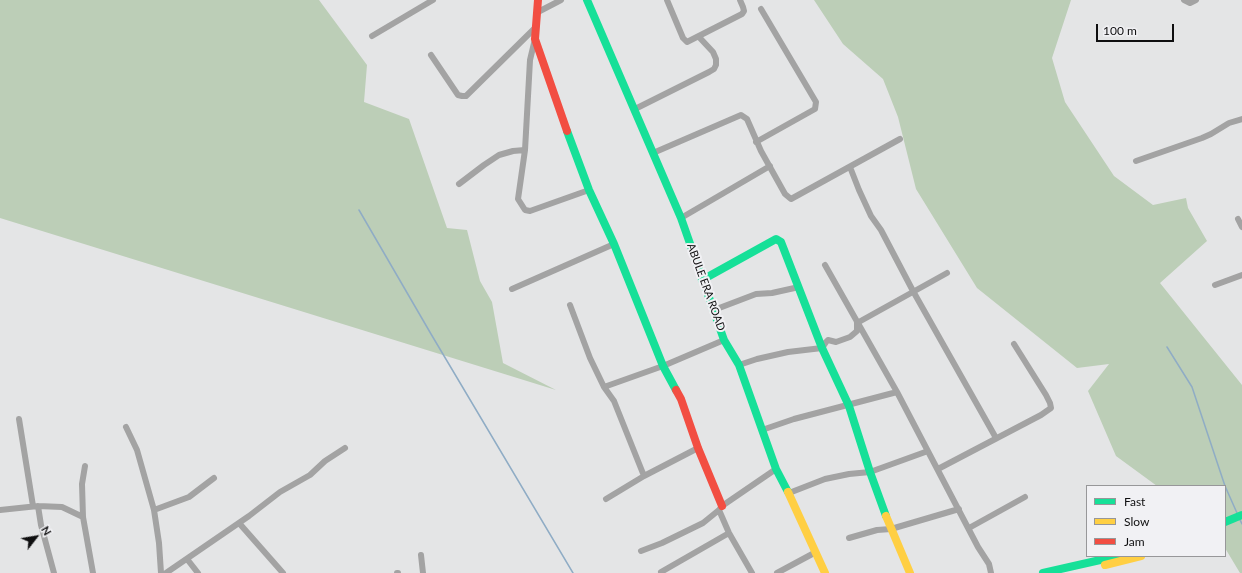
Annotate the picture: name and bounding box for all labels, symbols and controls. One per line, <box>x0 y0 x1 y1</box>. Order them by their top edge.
scale bar <box>1098 16 1176 42</box>
text: 100 m <box>1103 23 1137 38</box>
street label: ABULE ERA ROAD <box>684 241 728 333</box>
legend <box>1086 485 1226 557</box>
text: Fast <box>1124 494 1145 509</box>
text: Slow <box>1124 514 1149 529</box>
north arrow <box>16 517 56 557</box>
text: N <box>39 524 54 538</box>
text: Jam <box>1124 534 1145 549</box>

